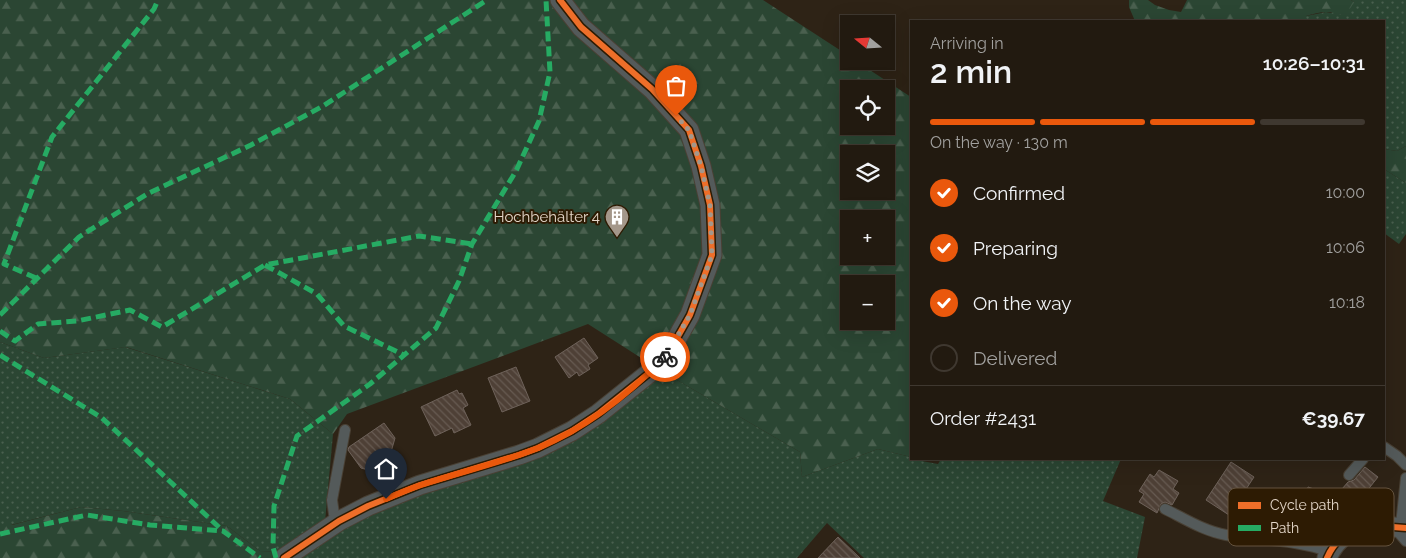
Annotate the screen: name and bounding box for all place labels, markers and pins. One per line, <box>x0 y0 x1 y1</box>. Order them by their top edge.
pin <box>655 65 697 116</box>
building icon: Hochbehälter 4 <box>604 204 630 238</box>
place label: Hochbehälter 4 <box>493 208 600 226</box>
pin <box>365 448 407 499</box>

